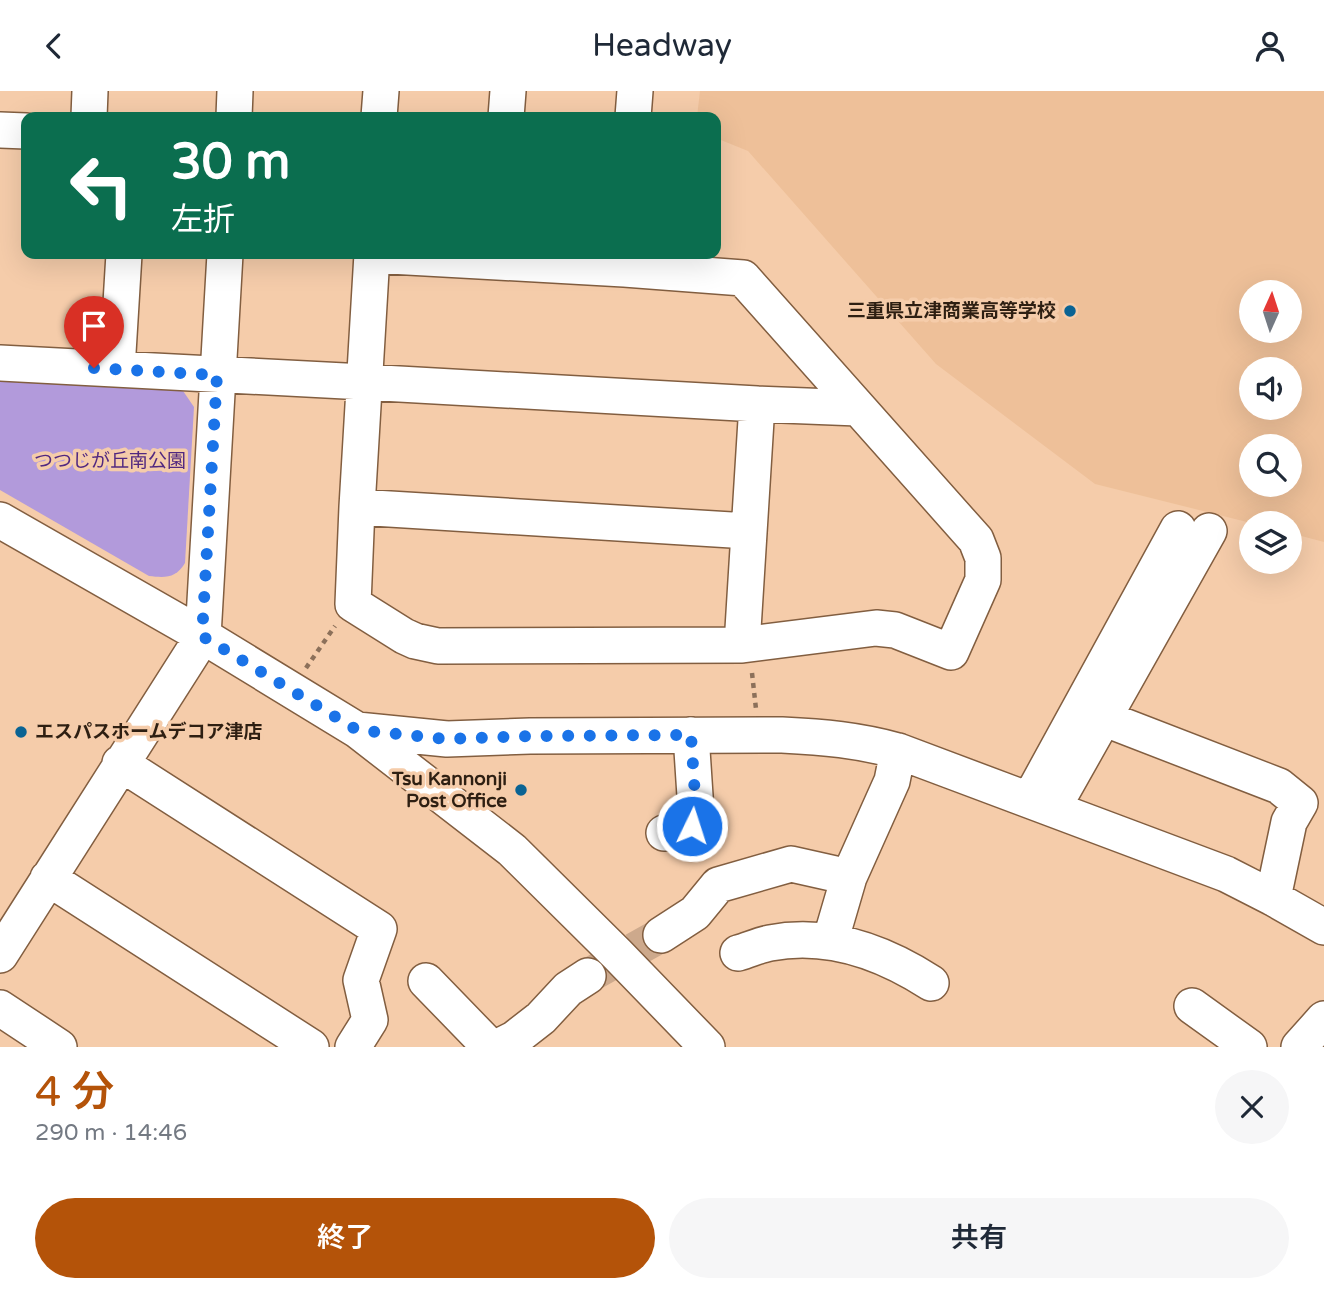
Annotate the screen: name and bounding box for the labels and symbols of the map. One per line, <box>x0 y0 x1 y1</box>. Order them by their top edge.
north arrow <box>1239 280 1302 343</box>
pin <box>64 296 124 368</box>
place label: 三重県立津商業高等学校 <box>847 300 1056 322</box>
marker: 三重県立津商業高等学校 <box>1062 303 1078 319</box>
park label: つつじが丘南公園 <box>34 450 186 472</box>
place label: エスパスホームデコア津店 <box>35 721 262 743</box>
marker: エスパスホームデコア津店 <box>13 724 29 740</box>
place label: Tsu Kannonji Post Office <box>391 768 507 812</box>
marker: Tsu Kannonji Post Office <box>513 782 529 798</box>
position arrow <box>655 789 729 863</box>

